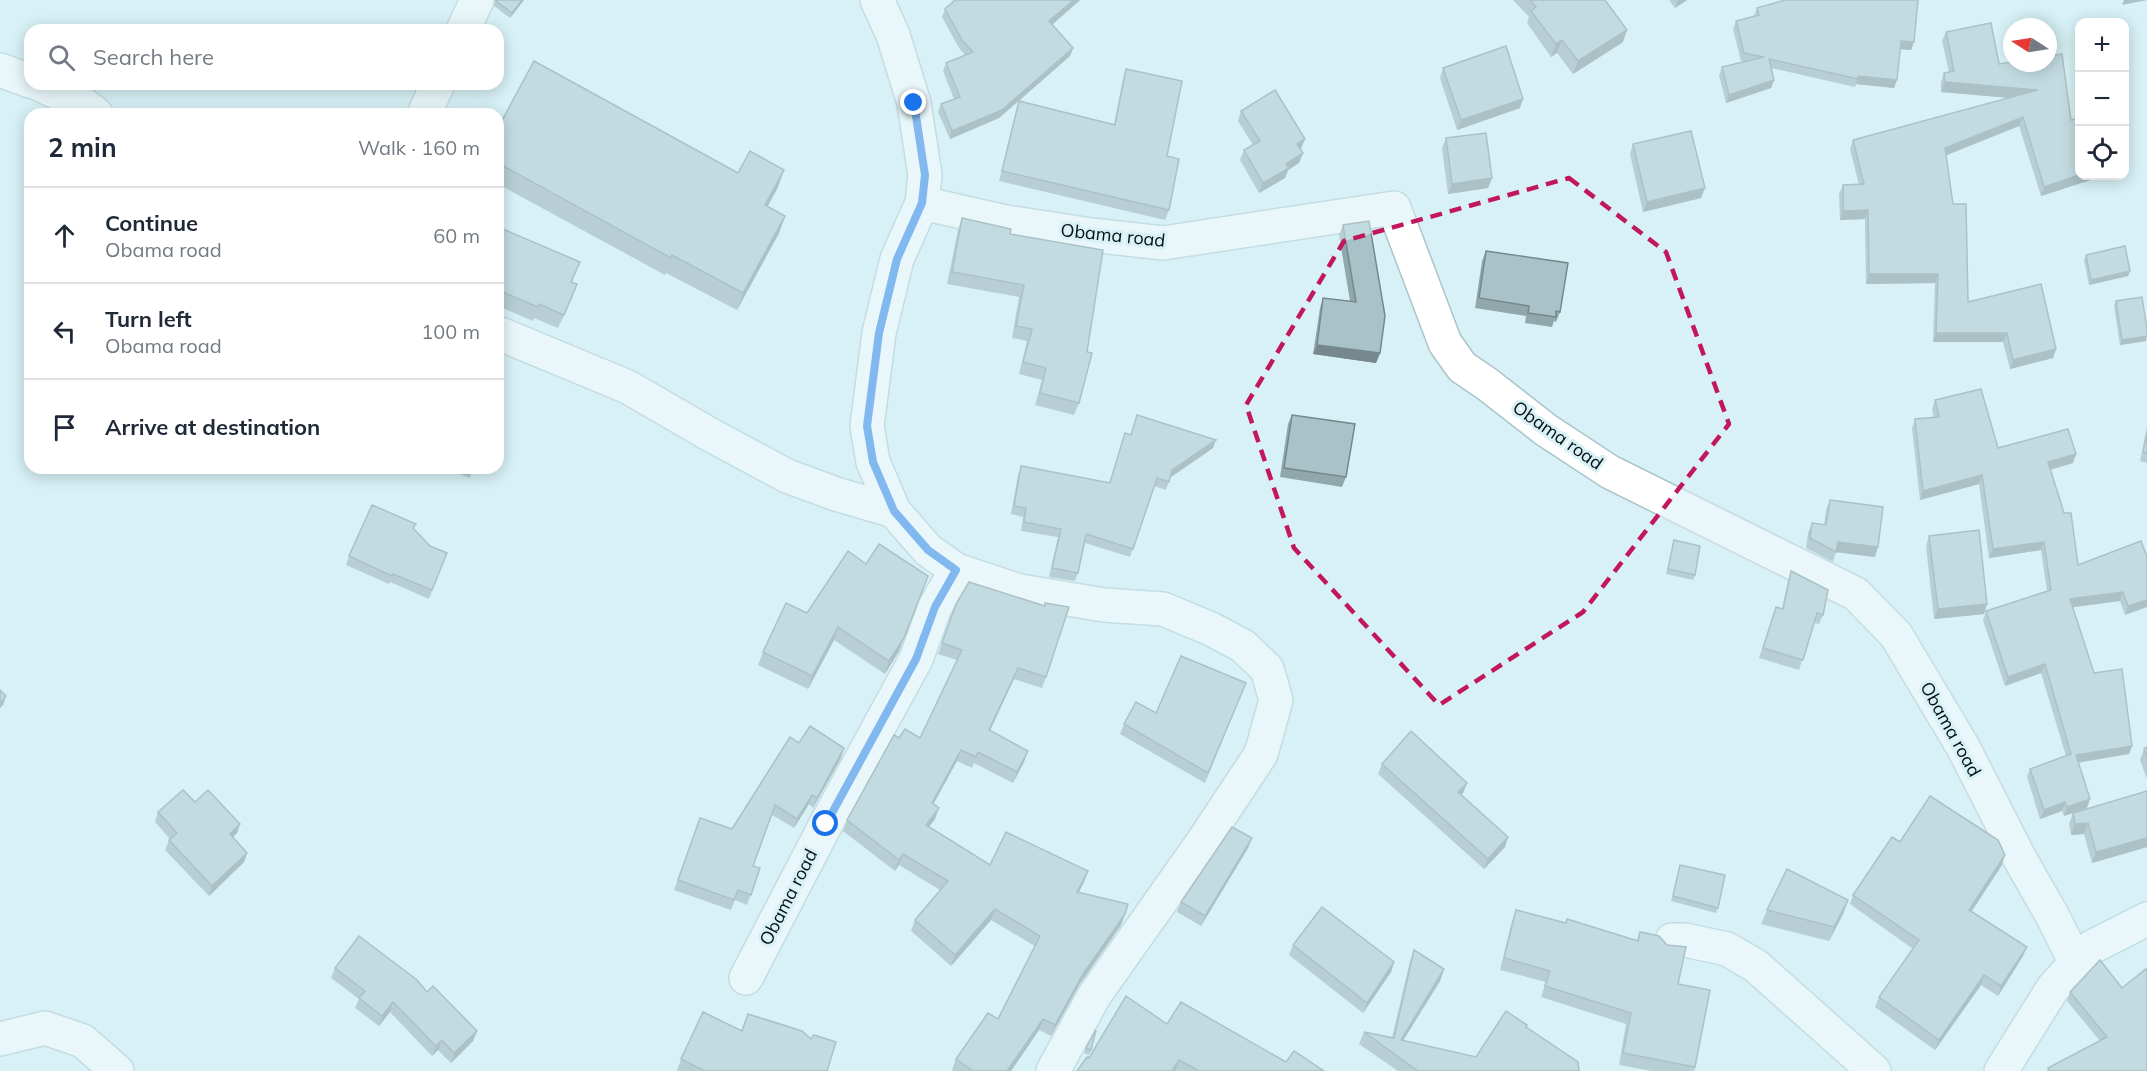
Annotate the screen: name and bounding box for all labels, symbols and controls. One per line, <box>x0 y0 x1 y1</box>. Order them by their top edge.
north arrow <box>2003 18 2057 72</box>
map controls <box>2075 18 2129 180</box>
button: + <box>2075 18 2129 72</box>
search box <box>24 24 504 90</box>
icon: search <box>45 41 78 74</box>
text: Search here <box>93 43 214 71</box>
button: − <box>2075 72 2129 126</box>
route end <box>900 89 926 115</box>
button: locate <box>2075 126 2129 180</box>
text: 2 min <box>48 131 117 164</box>
text: Walk · 160 m <box>358 135 480 160</box>
text: Continue <box>105 209 198 237</box>
street label: Obama road <box>1060 218 1166 252</box>
icon: ahead <box>48 219 81 252</box>
text: 60 m <box>433 223 480 248</box>
text: Obama road <box>105 237 222 262</box>
text: Turn left <box>105 305 192 333</box>
icon: left <box>48 315 81 348</box>
text: 100 m <box>421 319 480 344</box>
text: Obama road <box>105 333 222 358</box>
street label: Obama road <box>1508 395 1608 475</box>
icon: arrive <box>48 411 81 444</box>
text: Arrive at destination <box>105 413 320 441</box>
street label: Obama road <box>1915 677 1987 781</box>
route start <box>812 810 838 836</box>
street label: Obama road <box>754 845 822 949</box>

